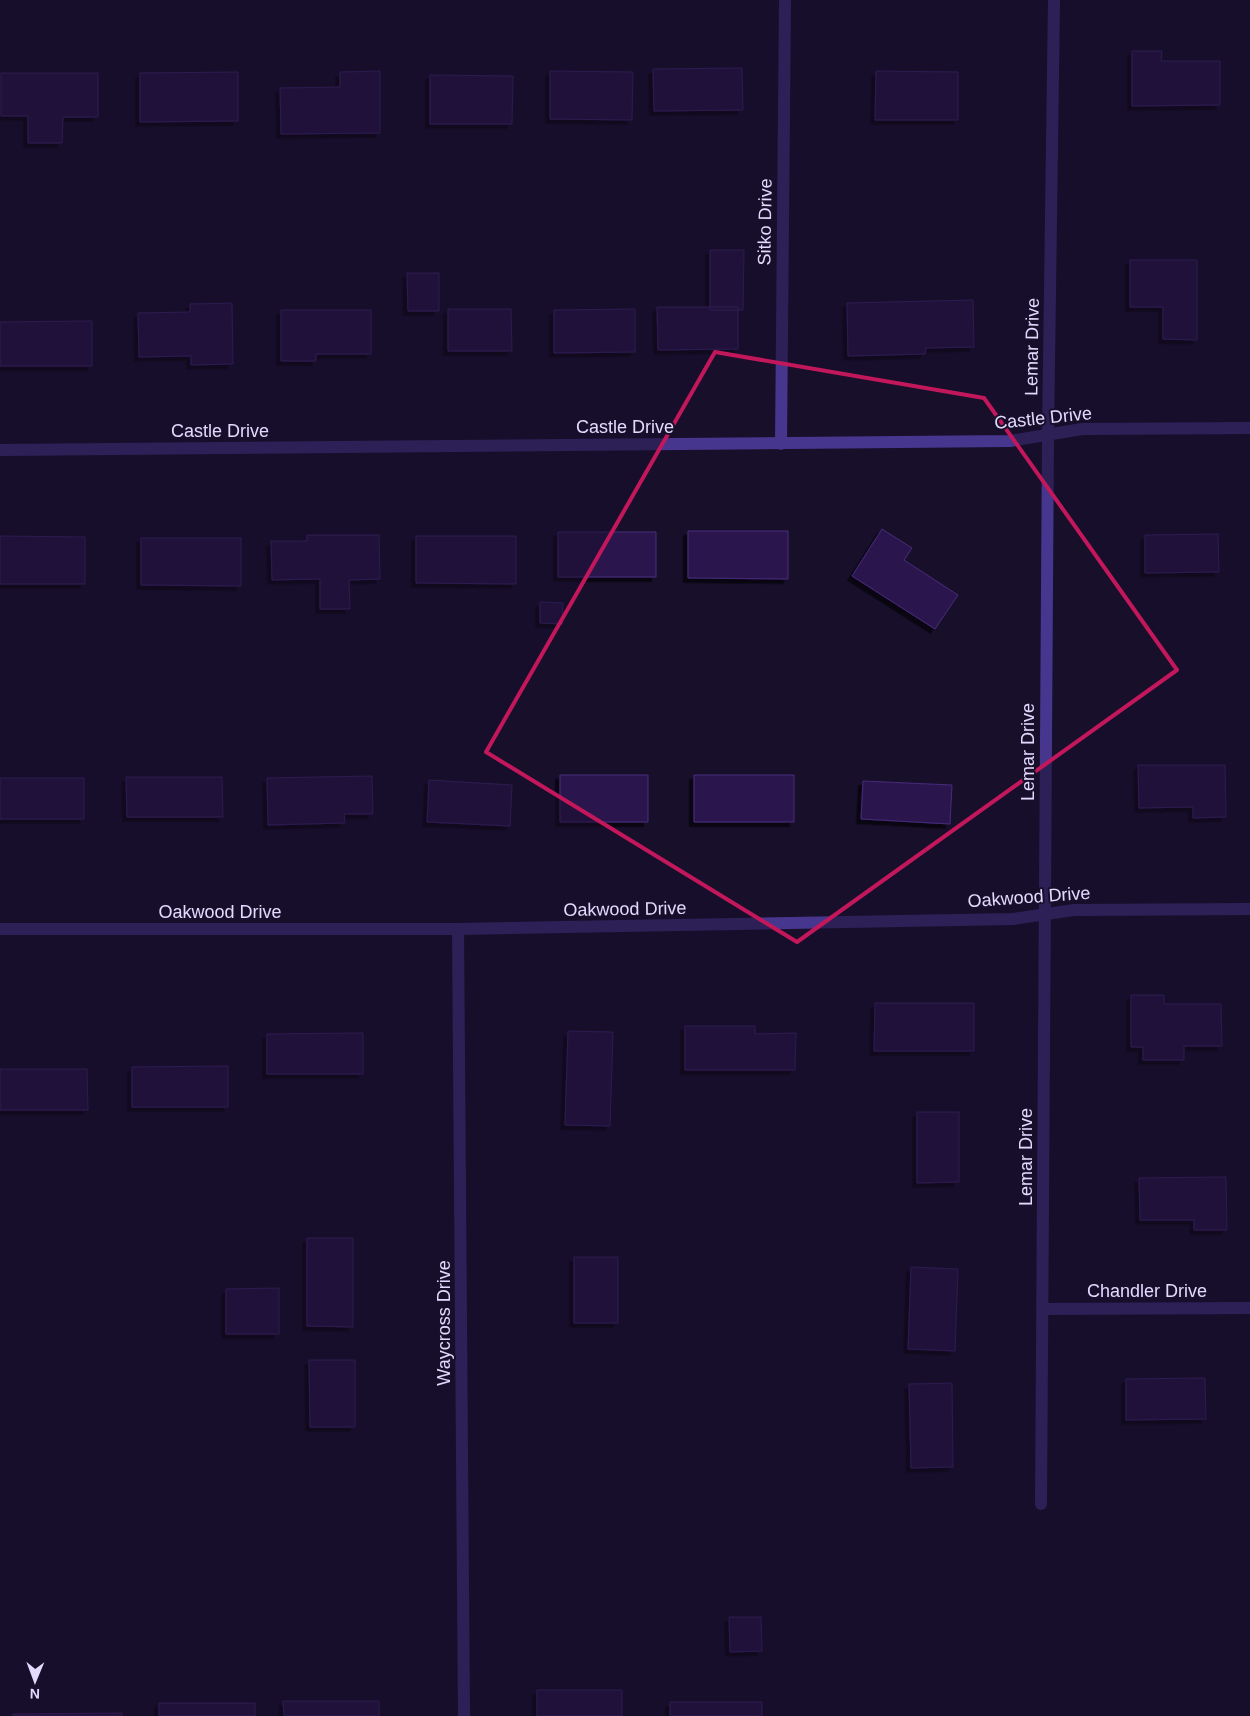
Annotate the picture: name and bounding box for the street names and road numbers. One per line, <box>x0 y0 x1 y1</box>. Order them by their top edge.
street label: Sitko Drive <box>754 178 776 266</box>
street label: Lemar Drive <box>1021 298 1043 396</box>
street label: Castle Drive <box>993 403 1093 433</box>
street label: Castle Drive <box>576 417 674 437</box>
street label: Castle Drive <box>171 421 269 441</box>
street label: Lemar Drive <box>1018 703 1038 801</box>
street label: Oakwood Drive <box>967 883 1091 911</box>
street label: Oakwood Drive <box>563 898 687 920</box>
street label: Oakwood Drive <box>158 902 282 922</box>
street label: Lemar Drive <box>1016 1108 1036 1206</box>
street label: Waycross Drive <box>434 1260 454 1386</box>
street label: Chandler Drive <box>1087 1281 1207 1301</box>

